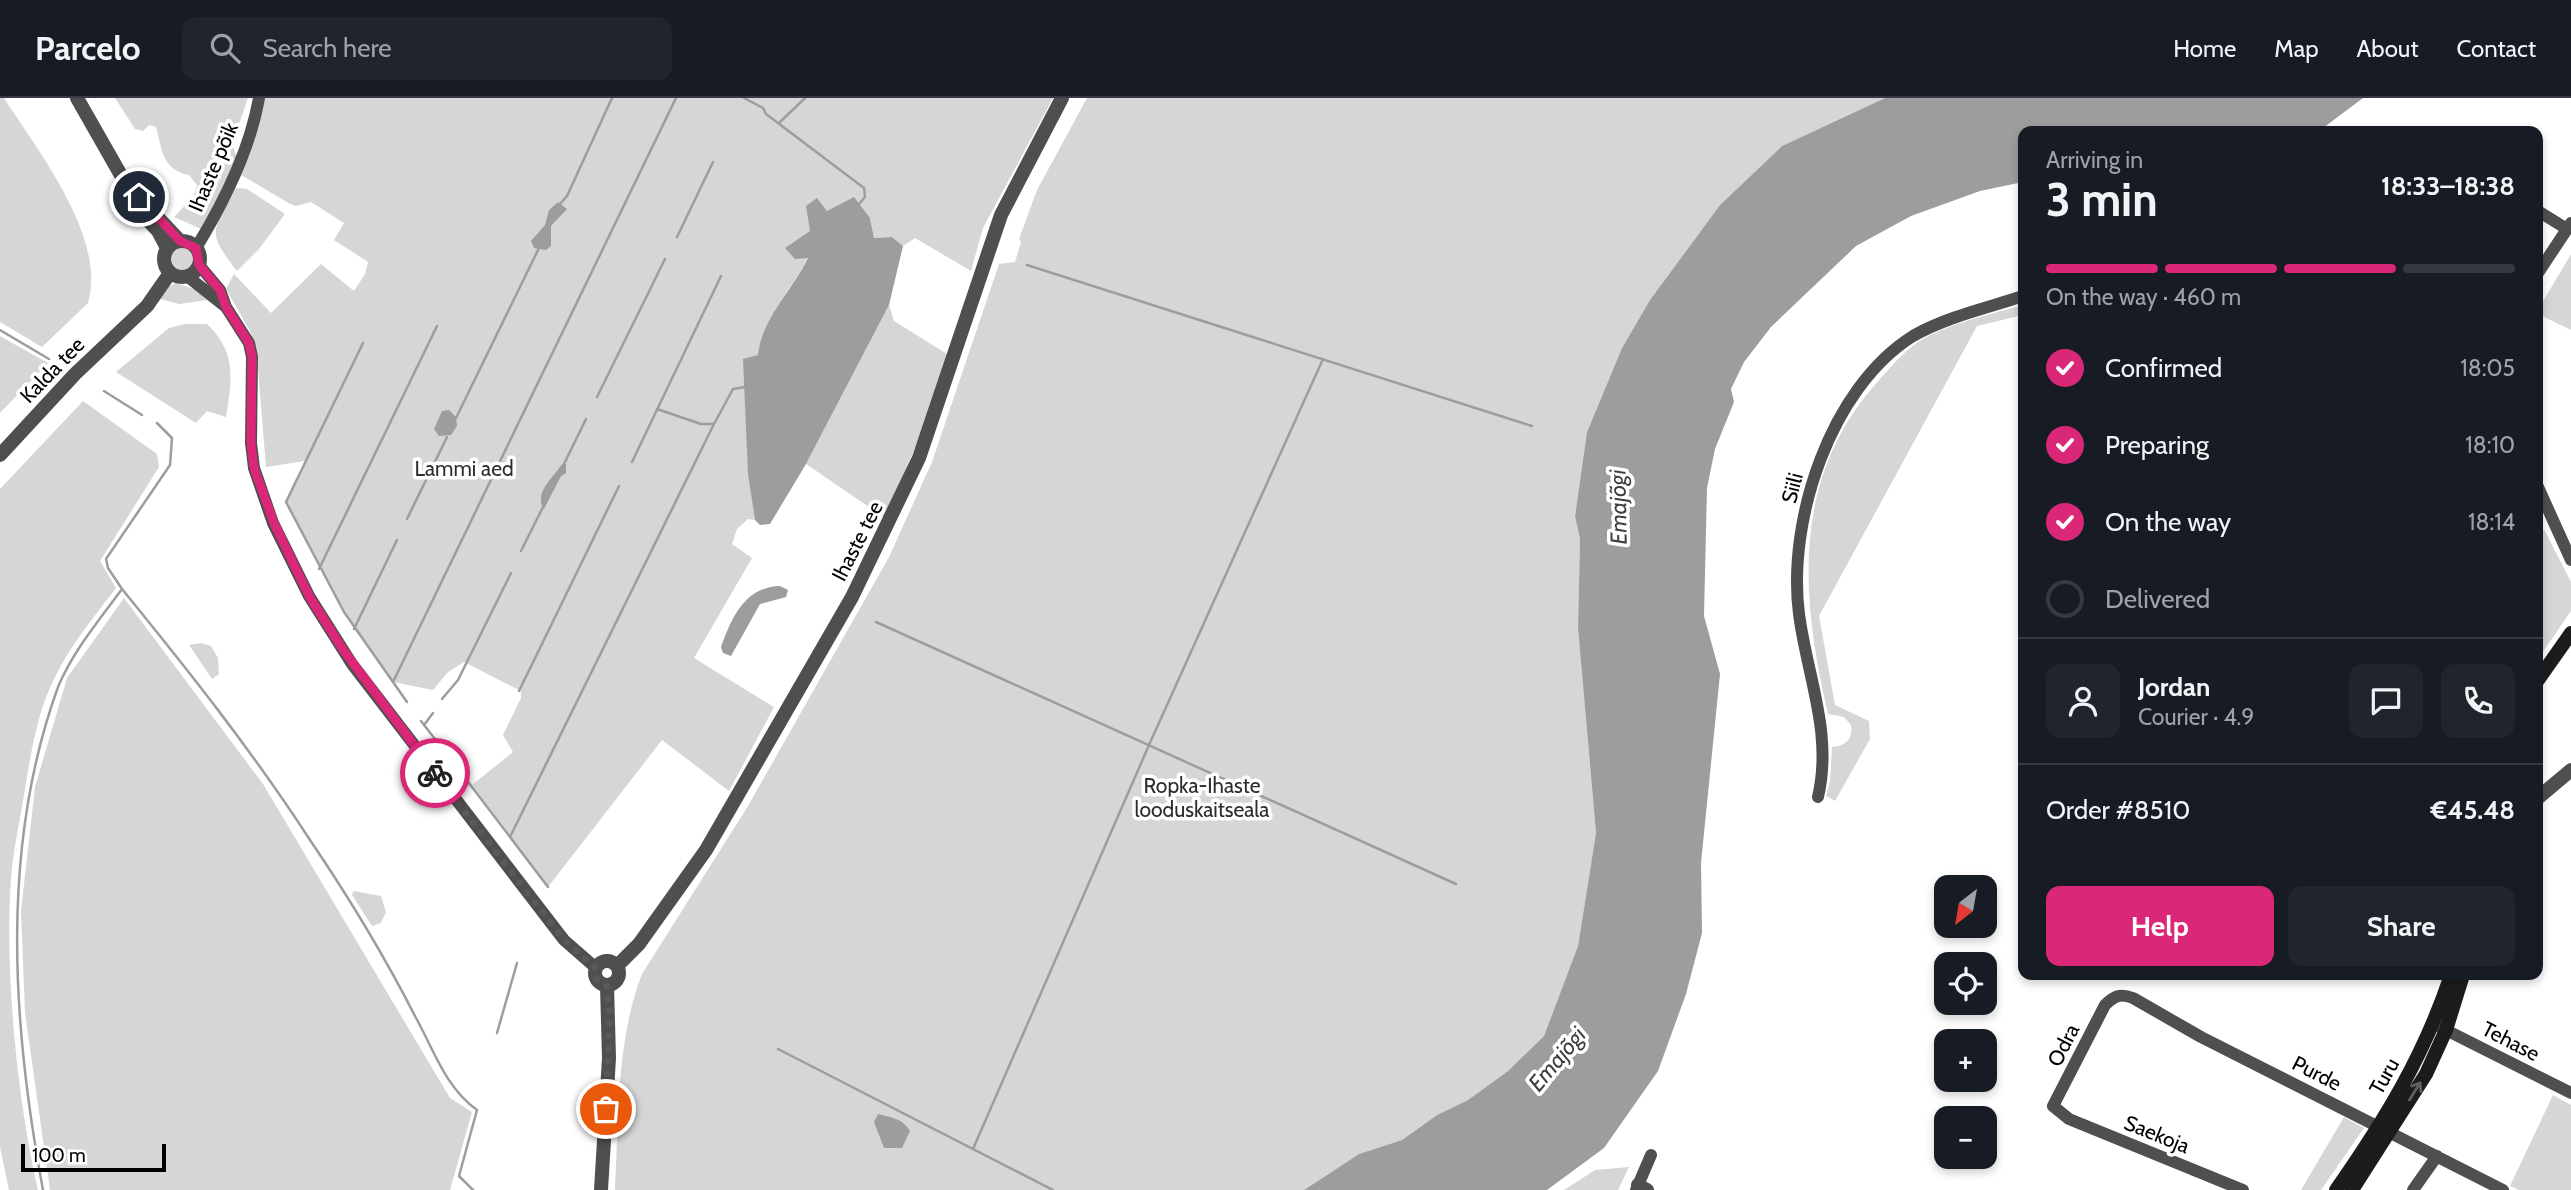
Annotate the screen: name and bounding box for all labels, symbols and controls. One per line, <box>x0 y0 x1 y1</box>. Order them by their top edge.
search box <box>182 17 672 80</box>
text: Parcelo <box>35 28 140 68</box>
icon: search <box>206 29 244 67</box>
text: Search here <box>262 32 392 64</box>
text: Home <box>2173 34 2236 63</box>
text: Map <box>2274 34 2319 63</box>
text: About <box>2357 34 2419 63</box>
text: Contact <box>2457 34 2536 63</box>
street label: Ihaste põik <box>183 118 243 216</box>
text: Arriving in <box>2046 146 2143 174</box>
pin <box>109 167 169 227</box>
text: 18:33–18:38 <box>2381 170 2515 202</box>
text: 3 min <box>2046 172 2158 228</box>
icon: home <box>120 178 158 216</box>
text: On the way · 460 m <box>2046 283 2241 311</box>
street label: Kalda tee <box>15 332 90 408</box>
icon: check <box>2046 349 2084 387</box>
text: Confirmed <box>2105 352 2222 384</box>
text: 18:05 <box>2460 354 2515 382</box>
icon: check <box>2046 426 2084 464</box>
text: Preparing <box>2105 429 2209 461</box>
text: 18:10 <box>2465 431 2515 459</box>
park label: Lammi aed <box>414 456 514 481</box>
water label: Emajõgi <box>1603 468 1633 545</box>
street label: Siili <box>1776 470 1808 506</box>
street label: Ihaste tee <box>826 497 888 585</box>
icon: check <box>2046 503 2084 541</box>
text: On the way <box>2105 506 2231 538</box>
text: 18:14 <box>2468 508 2515 536</box>
text: Delivered <box>2105 583 2210 615</box>
button: person <box>2046 664 2120 738</box>
button: chat <box>2349 664 2423 738</box>
button: phone <box>2441 664 2515 738</box>
text: Jordan <box>2138 671 2210 703</box>
text: Courier · 4.9 <box>2138 703 2254 731</box>
courier <box>400 738 470 808</box>
icon: bike <box>416 754 454 792</box>
park label: Ropka-Ihaste looduskaitseala <box>1135 773 1269 822</box>
text: Order #8510 <box>2046 794 2190 826</box>
text: €45.48 <box>2431 794 2515 826</box>
north arrow <box>1934 875 1997 938</box>
map controls <box>1934 875 1997 1169</box>
button: Help <box>2046 886 2274 966</box>
button: Share <box>2288 886 2515 966</box>
button: locate <box>1934 952 1997 1015</box>
street label: Tehase <box>2478 1016 2544 1066</box>
water label: Emajõgi <box>1522 1020 1593 1097</box>
street label: Odra <box>2042 1020 2084 1070</box>
button: + <box>1934 1029 1997 1092</box>
street label: Purde <box>2288 1050 2346 1096</box>
street label: Turu <box>2364 1053 2404 1099</box>
pin <box>576 1079 636 1139</box>
one-way arrow <box>2408 1082 2422 1102</box>
icon: bag <box>587 1090 625 1128</box>
button: − <box>1934 1106 1997 1169</box>
street label: Saekoja <box>2120 1110 2193 1159</box>
scale bar <box>21 1141 166 1173</box>
text: 100 m <box>32 1144 86 1167</box>

